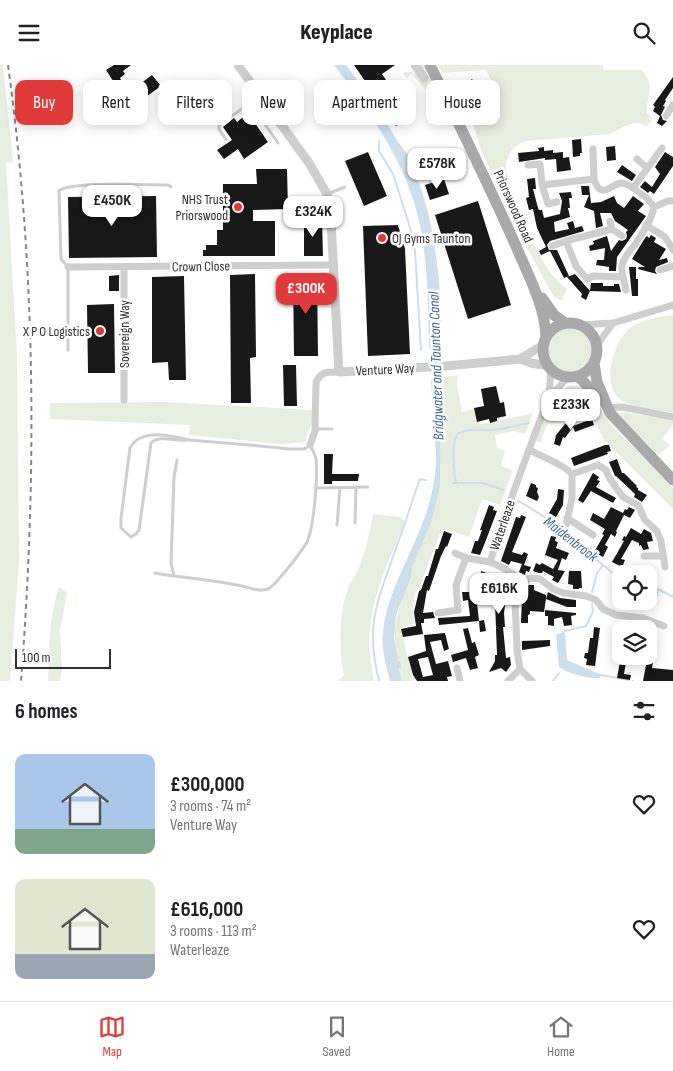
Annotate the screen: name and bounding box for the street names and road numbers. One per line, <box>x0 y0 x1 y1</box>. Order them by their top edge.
street label: Priorswood Road <box>490 167 537 245</box>
street label: Crown Close <box>172 257 230 276</box>
street label: Sovereign Way <box>116 299 133 368</box>
street label: Venture Way <box>355 359 415 380</box>
street label: Waterleaze <box>486 498 519 553</box>

